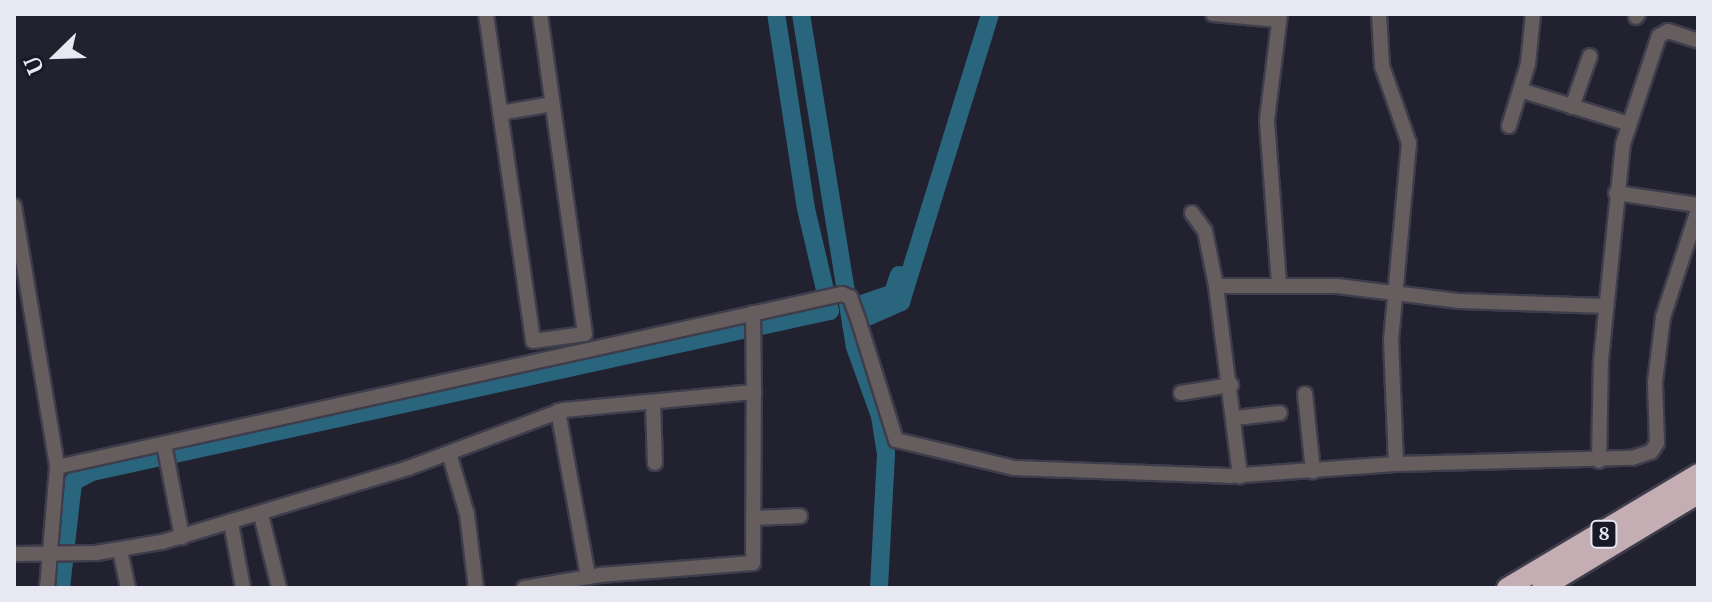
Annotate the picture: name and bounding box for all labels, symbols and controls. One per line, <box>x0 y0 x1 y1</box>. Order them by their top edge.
north arrow <box>16 16 96 96</box>
text: U <box>18 52 50 78</box>
road number: 8 <box>1590 520 1618 548</box>

